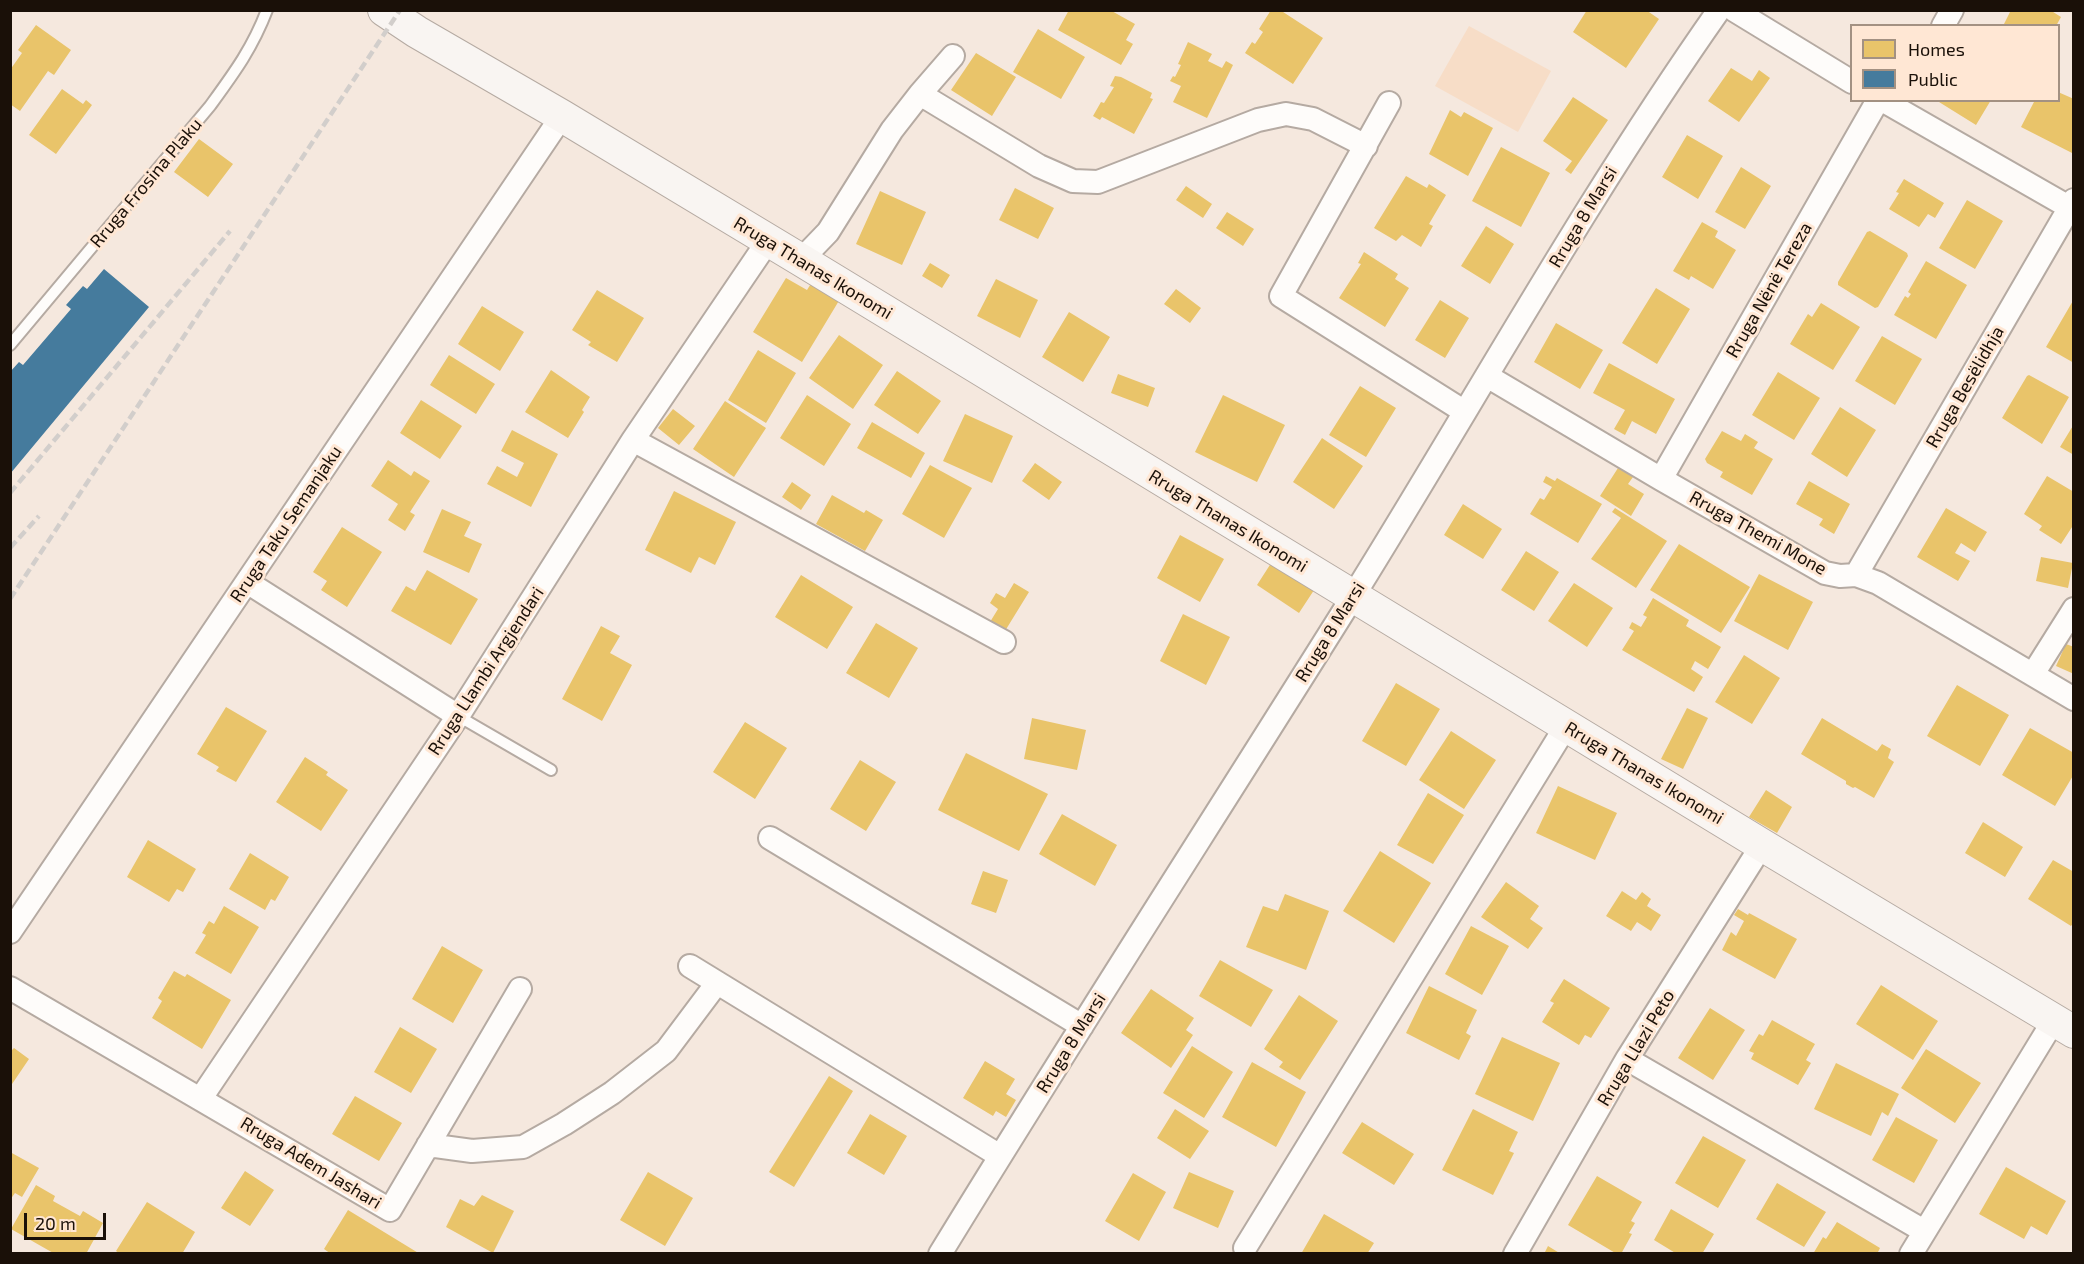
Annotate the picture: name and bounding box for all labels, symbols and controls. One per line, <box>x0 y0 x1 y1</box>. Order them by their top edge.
legend <box>1850 24 2060 102</box>
text: Homes <box>1908 38 1965 60</box>
text: Public <box>1908 68 1958 90</box>
street label: Rruga Frosina Plaku <box>86 114 206 252</box>
street label: Rruga 8 Marsi <box>1544 163 1622 271</box>
street label: Rruga Thanas Ikonomi <box>730 212 896 324</box>
street label: Rruga Nënë Tereza <box>1721 218 1817 362</box>
street label: Rruga Besëlidhja <box>1921 322 2009 452</box>
street label: Rruga Taku Semanjaku <box>226 442 346 606</box>
street label: Rruga Thanas Ikonomi <box>1145 465 1311 577</box>
street label: Rruga Themi Mone <box>1686 486 1830 580</box>
street label: Rruga 8 Marsi <box>1291 578 1369 686</box>
street label: Rruga Llambi Argjendari <box>423 583 549 759</box>
street label: Rruga Thanas Ikonomi <box>1561 717 1727 829</box>
street label: Rruga Llazi Peto <box>1593 986 1679 1110</box>
street label: Rruga 8 Marsi <box>1032 989 1110 1097</box>
street label: Rruga Adem Jashari <box>237 1112 385 1214</box>
scale bar <box>27 1201 110 1239</box>
text: 20 m <box>35 1212 76 1234</box>

